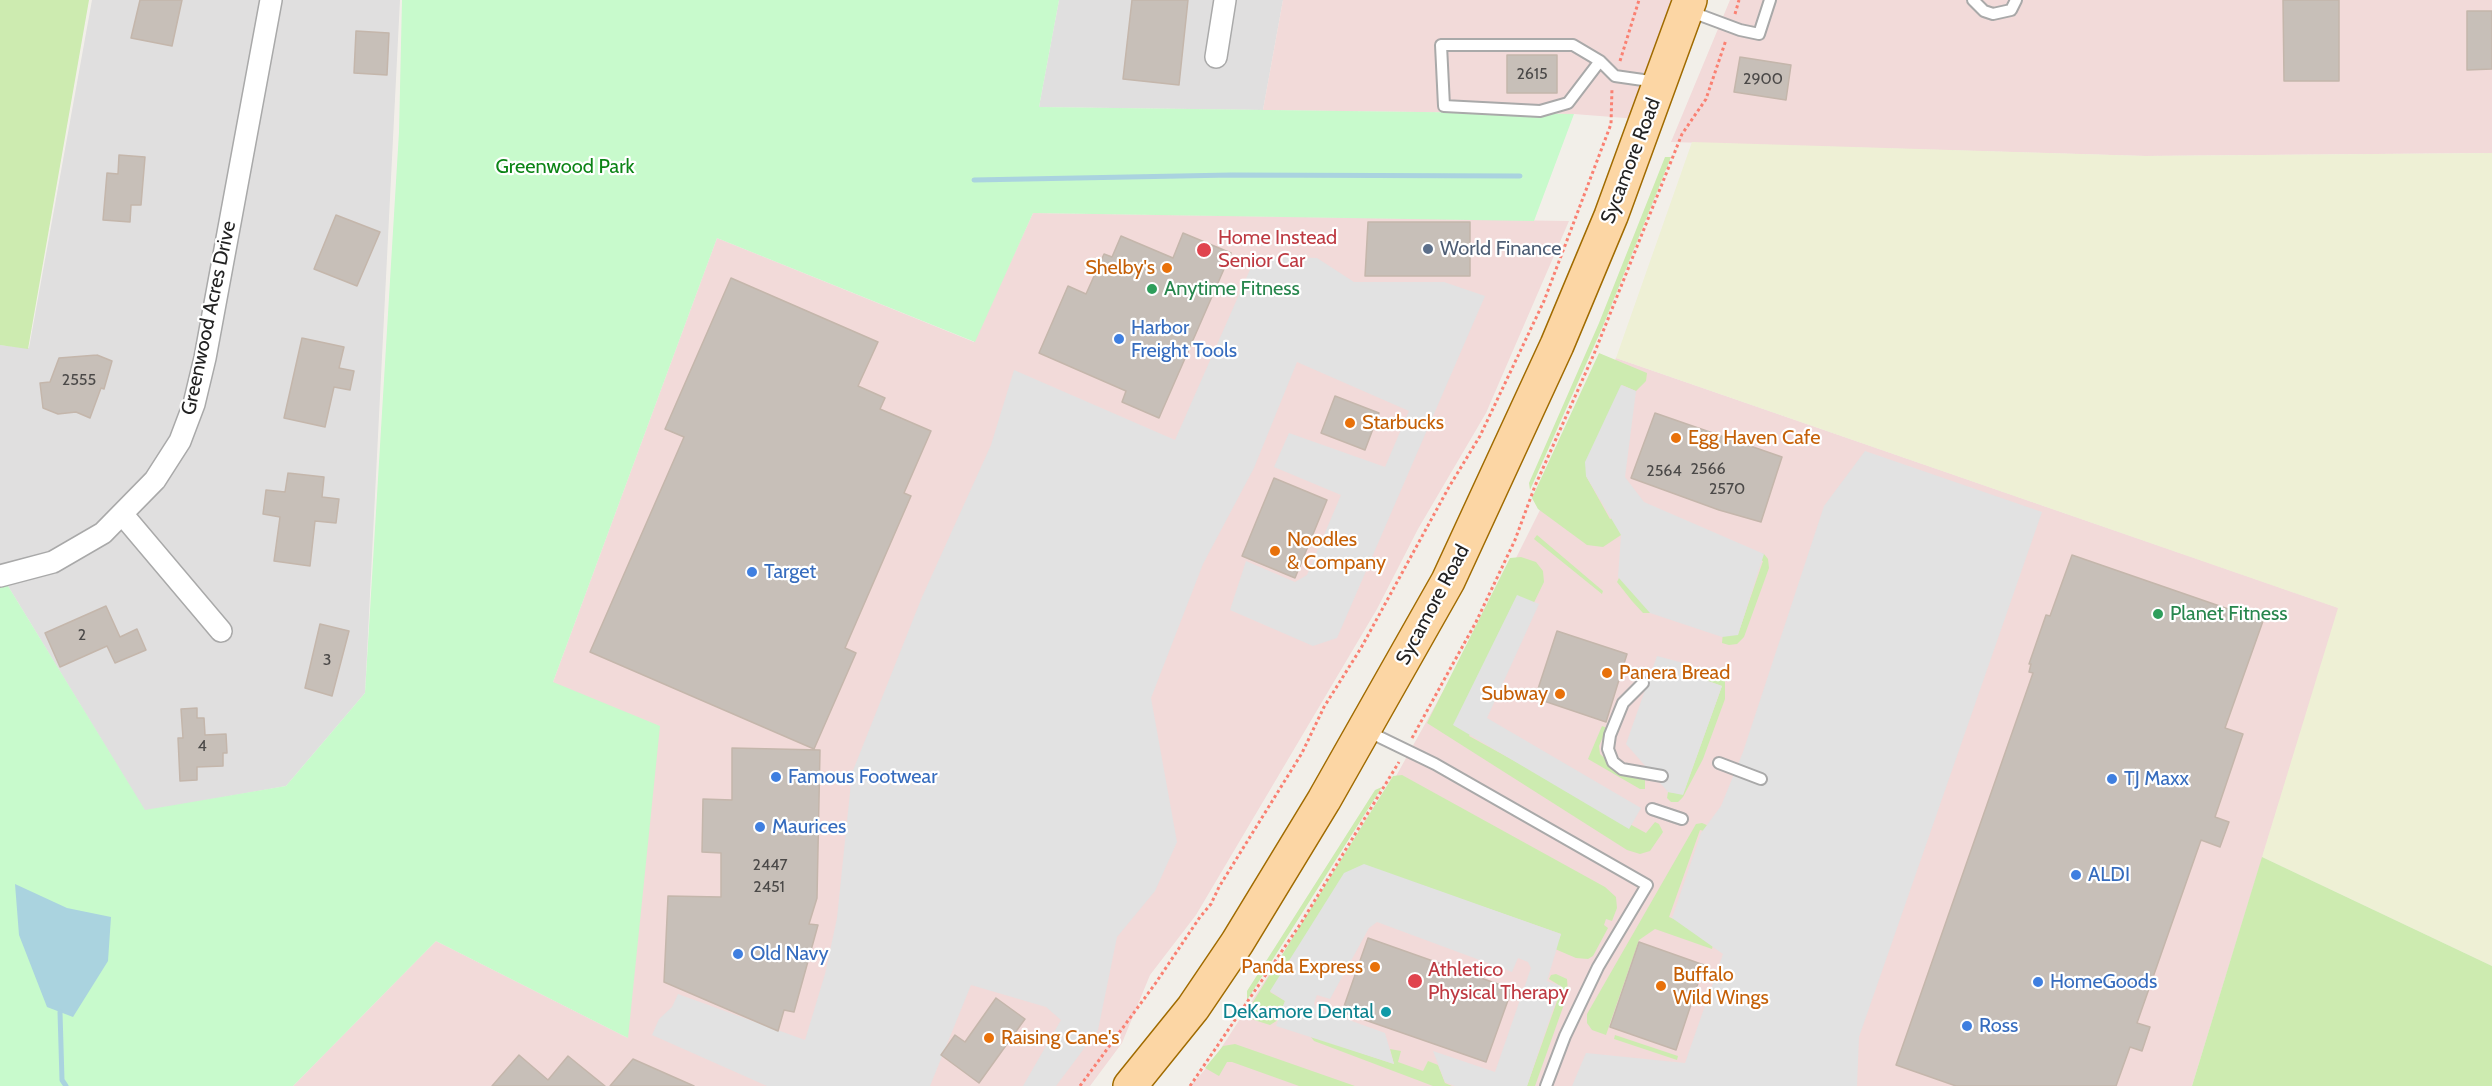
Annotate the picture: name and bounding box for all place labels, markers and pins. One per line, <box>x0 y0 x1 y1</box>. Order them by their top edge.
place label: Home Instead Senior Car <box>1218 226 1337 273</box>
place label: World Finance <box>1440 237 1561 261</box>
marker: Home Instead Senior Car <box>1195 241 1213 259</box>
marker: World Finance <box>1421 242 1435 256</box>
place label: Shelby's <box>1085 256 1155 280</box>
marker: Shelby's <box>1160 261 1174 275</box>
place label: Anytime Fitness <box>1164 277 1300 301</box>
marker: Anytime Fitness <box>1145 282 1159 296</box>
place label: Harbor Freight Tools <box>1131 316 1237 363</box>
marker: Harbor Freight Tools <box>1112 332 1126 346</box>
place label: Starbucks <box>1362 411 1444 435</box>
marker: Starbucks <box>1343 416 1357 430</box>
place label: Egg Haven Cafe <box>1688 426 1820 450</box>
marker: Egg Haven Cafe <box>1669 431 1683 445</box>
place label: Noodles & Company <box>1287 528 1386 575</box>
marker: Noodles & Company <box>1268 544 1282 558</box>
place label: Target <box>764 560 816 584</box>
marker: Target <box>745 565 759 579</box>
place label: Planet Fitness <box>2170 602 2288 626</box>
marker: Planet Fitness <box>2151 607 2165 621</box>
place label: Panera Bread <box>1619 661 1730 685</box>
marker: Panera Bread <box>1600 666 1614 680</box>
place label: Subway <box>1481 682 1548 706</box>
marker: Subway <box>1553 687 1567 701</box>
place label: Famous Footwear <box>788 765 937 789</box>
place label: TJ Maxx <box>2124 767 2189 791</box>
marker: Famous Footwear <box>769 770 783 784</box>
marker: TJ Maxx <box>2105 772 2119 786</box>
place label: Maurices <box>772 815 846 839</box>
marker: Maurices <box>753 820 767 834</box>
place label: ALDI <box>2088 863 2130 887</box>
marker: ALDI <box>2069 868 2083 882</box>
place label: Old Navy <box>750 942 829 966</box>
marker: Old Navy <box>731 947 745 961</box>
place label: Panda Express <box>1241 955 1363 979</box>
place label: Athletico Physical Therapy <box>1428 958 1569 1005</box>
marker: Panda Express <box>1368 960 1382 974</box>
place label: Buffalo Wild Wings <box>1673 963 1769 1010</box>
place label: HomeGoods <box>2050 970 2157 994</box>
marker: Athletico Physical Therapy <box>1406 972 1424 990</box>
marker: HomeGoods <box>2031 975 2045 989</box>
marker: Buffalo Wild Wings <box>1654 979 1668 993</box>
place label: DeKamore Dental <box>1223 1000 1374 1024</box>
marker: DeKamore Dental <box>1379 1005 1393 1019</box>
place label: Ross <box>1979 1014 2018 1038</box>
marker: Ross <box>1960 1019 1974 1033</box>
place label: Raising Cane's <box>1001 1026 1119 1050</box>
marker: Raising Cane's <box>982 1031 996 1045</box>

